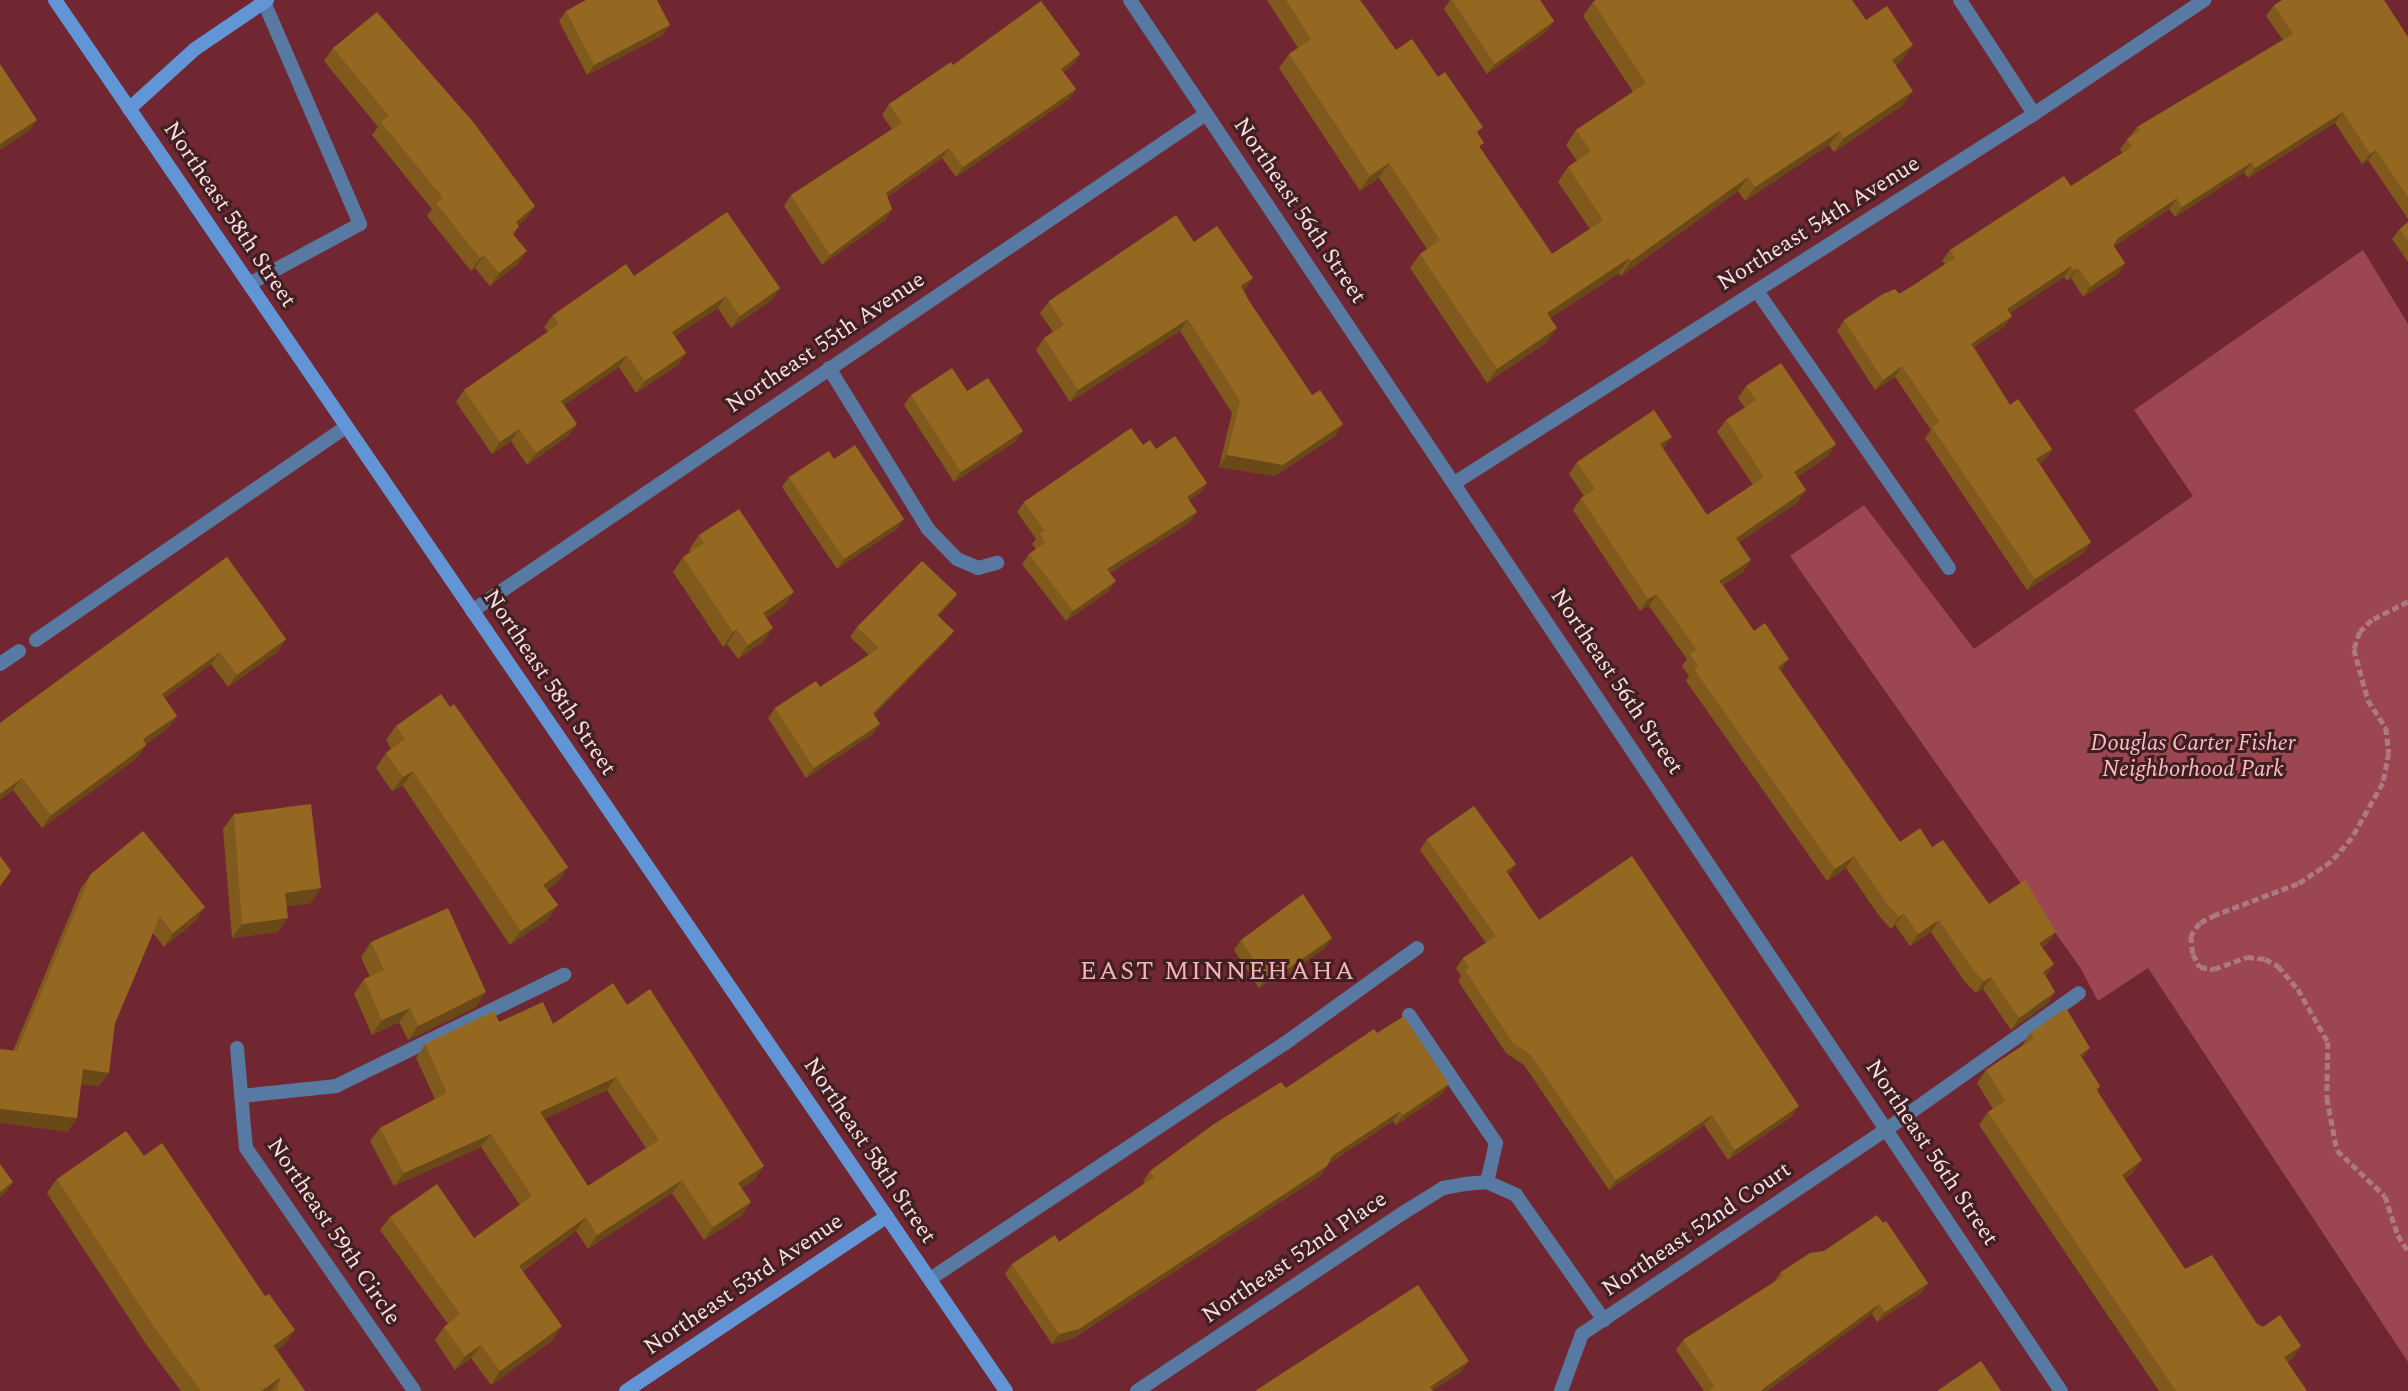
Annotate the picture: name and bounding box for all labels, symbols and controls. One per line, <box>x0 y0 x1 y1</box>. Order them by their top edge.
street label: Northeast 56th Street <box>1227 113 1371 309</box>
street label: Northeast 58th Street <box>157 117 301 313</box>
street label: Northeast 54th Avenue <box>1713 150 1925 298</box>
street label: Northeast 55th Avenue <box>721 266 931 420</box>
street label: Northeast 56th Street <box>1544 584 1688 780</box>
street label: Northeast 58th Street <box>477 585 621 781</box>
park label: Douglas Carter Fisher Neighborhood Park <box>2090 730 2296 784</box>
district label: EAST MINNEHAHA <box>1082 956 1354 988</box>
street label: Northeast 58th Street <box>797 1053 941 1249</box>
street label: Northeast 56th Street <box>1859 1055 2003 1251</box>
street label: Northeast 59th Circle <box>260 1133 406 1331</box>
street label: Northeast 52nd Court <box>1597 1157 1797 1303</box>
street label: Northeast 52nd Place <box>1197 1186 1393 1330</box>
street label: Northeast 53rd Avenue <box>639 1208 849 1362</box>

